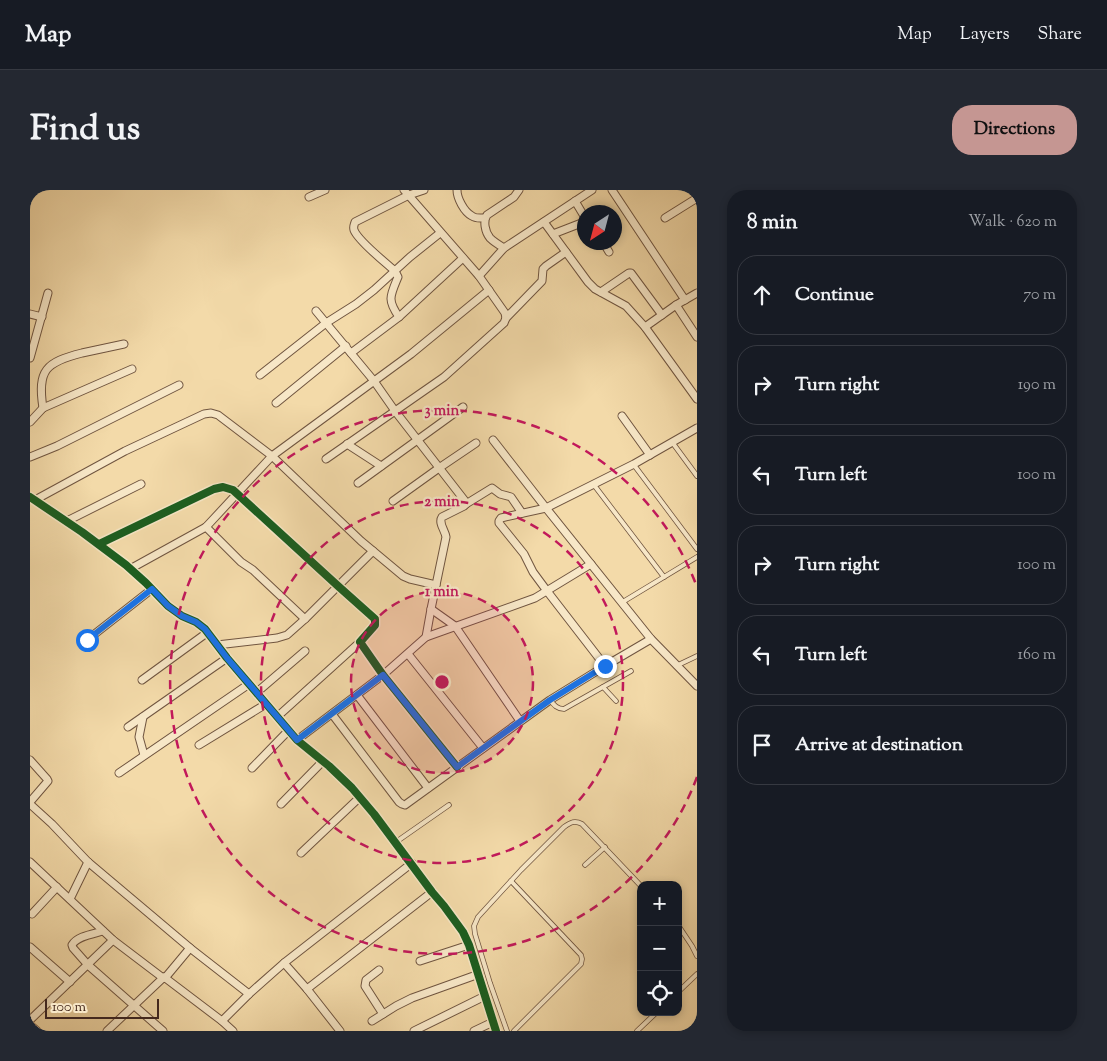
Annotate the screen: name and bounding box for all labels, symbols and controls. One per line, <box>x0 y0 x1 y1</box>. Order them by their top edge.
text: Map <box>25 18 71 52</box>
text: Map <box>897 22 932 48</box>
text: Layers <box>960 22 1010 48</box>
text: Share <box>1038 22 1082 48</box>
text: Find us <box>30 105 140 156</box>
button: Directions <box>952 105 1077 155</box>
north arrow <box>577 205 622 250</box>
text: 8 min <box>747 208 798 238</box>
text: Walk · 620 m <box>968 211 1057 234</box>
icon: ahead <box>748 281 776 309</box>
text: Continue <box>795 282 874 309</box>
text: 70 m <box>1023 284 1056 307</box>
icon: right <box>748 371 776 399</box>
text: Turn right <box>795 372 879 399</box>
text: 190 m <box>1018 374 1056 397</box>
text: 3 min <box>425 401 460 422</box>
icon: left <box>748 461 776 489</box>
text: Turn left <box>795 462 867 489</box>
text: 100 m <box>1017 464 1056 487</box>
text: 2 min <box>424 492 460 513</box>
icon: right <box>748 551 776 579</box>
text: Turn right <box>795 552 879 579</box>
text: 100 m <box>1017 554 1056 577</box>
text: 1 min <box>425 582 459 603</box>
route start <box>76 629 99 652</box>
icon: left <box>748 641 776 669</box>
text: Turn left <box>795 642 867 669</box>
text: 160 m <box>1018 644 1056 667</box>
route end <box>594 655 617 678</box>
centre of rings <box>433 673 451 691</box>
icon: arrive <box>748 731 776 759</box>
text: Arrive at destination <box>795 732 963 759</box>
map controls <box>637 881 682 1016</box>
button: + <box>637 881 682 926</box>
button: − <box>637 926 682 971</box>
button: locate <box>637 971 682 1016</box>
scale bar <box>45 996 159 1019</box>
text: 100 m <box>52 998 86 1018</box>

